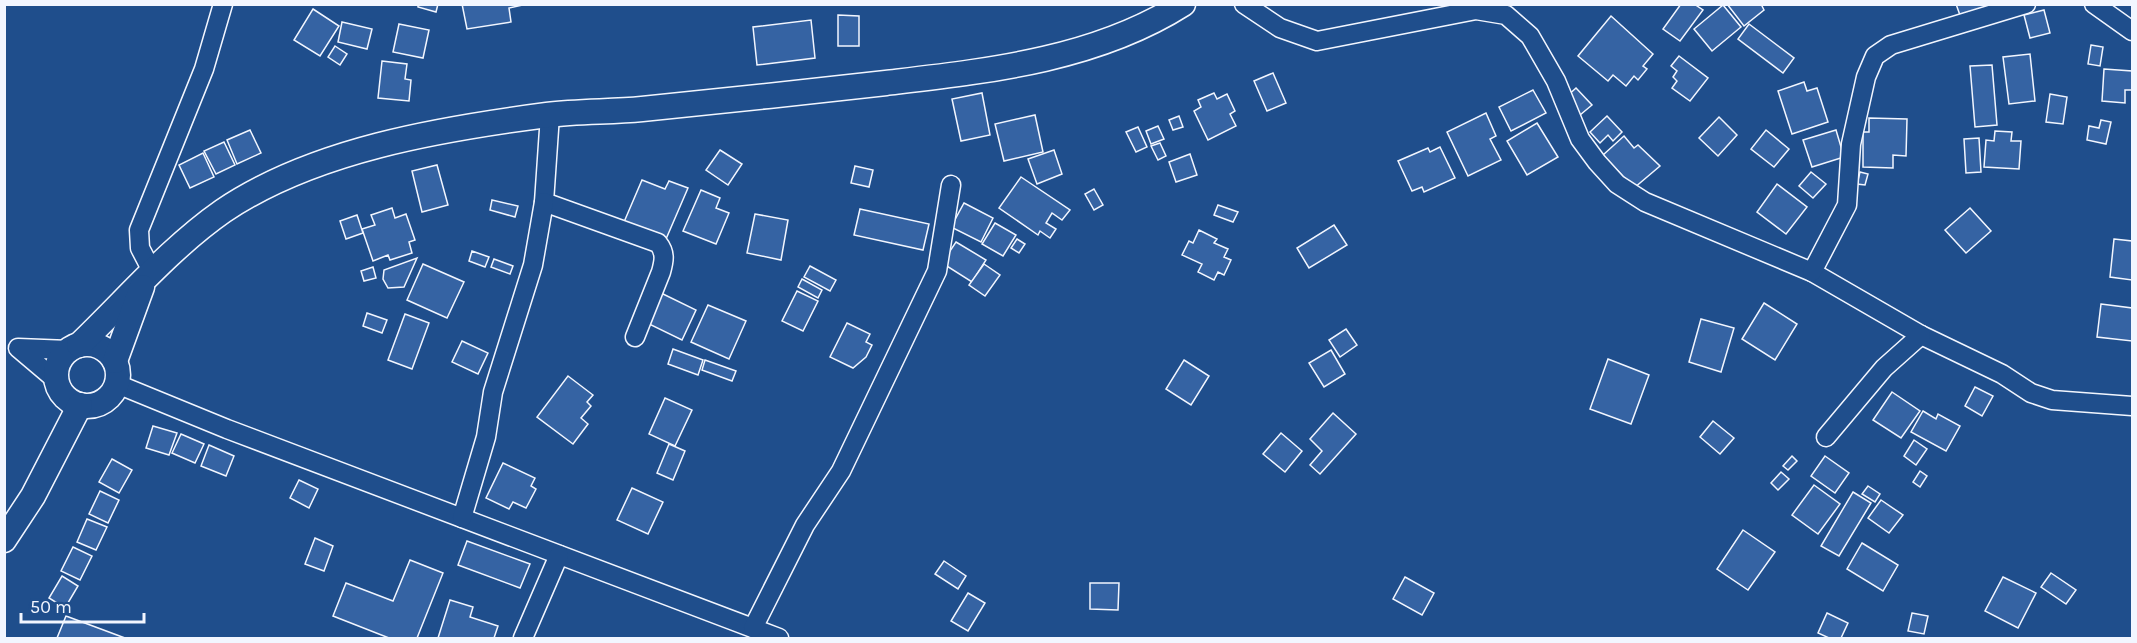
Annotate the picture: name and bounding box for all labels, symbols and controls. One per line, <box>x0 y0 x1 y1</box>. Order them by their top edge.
scale bar <box>21 586 144 624</box>
text: 50 m <box>30 596 72 618</box>

